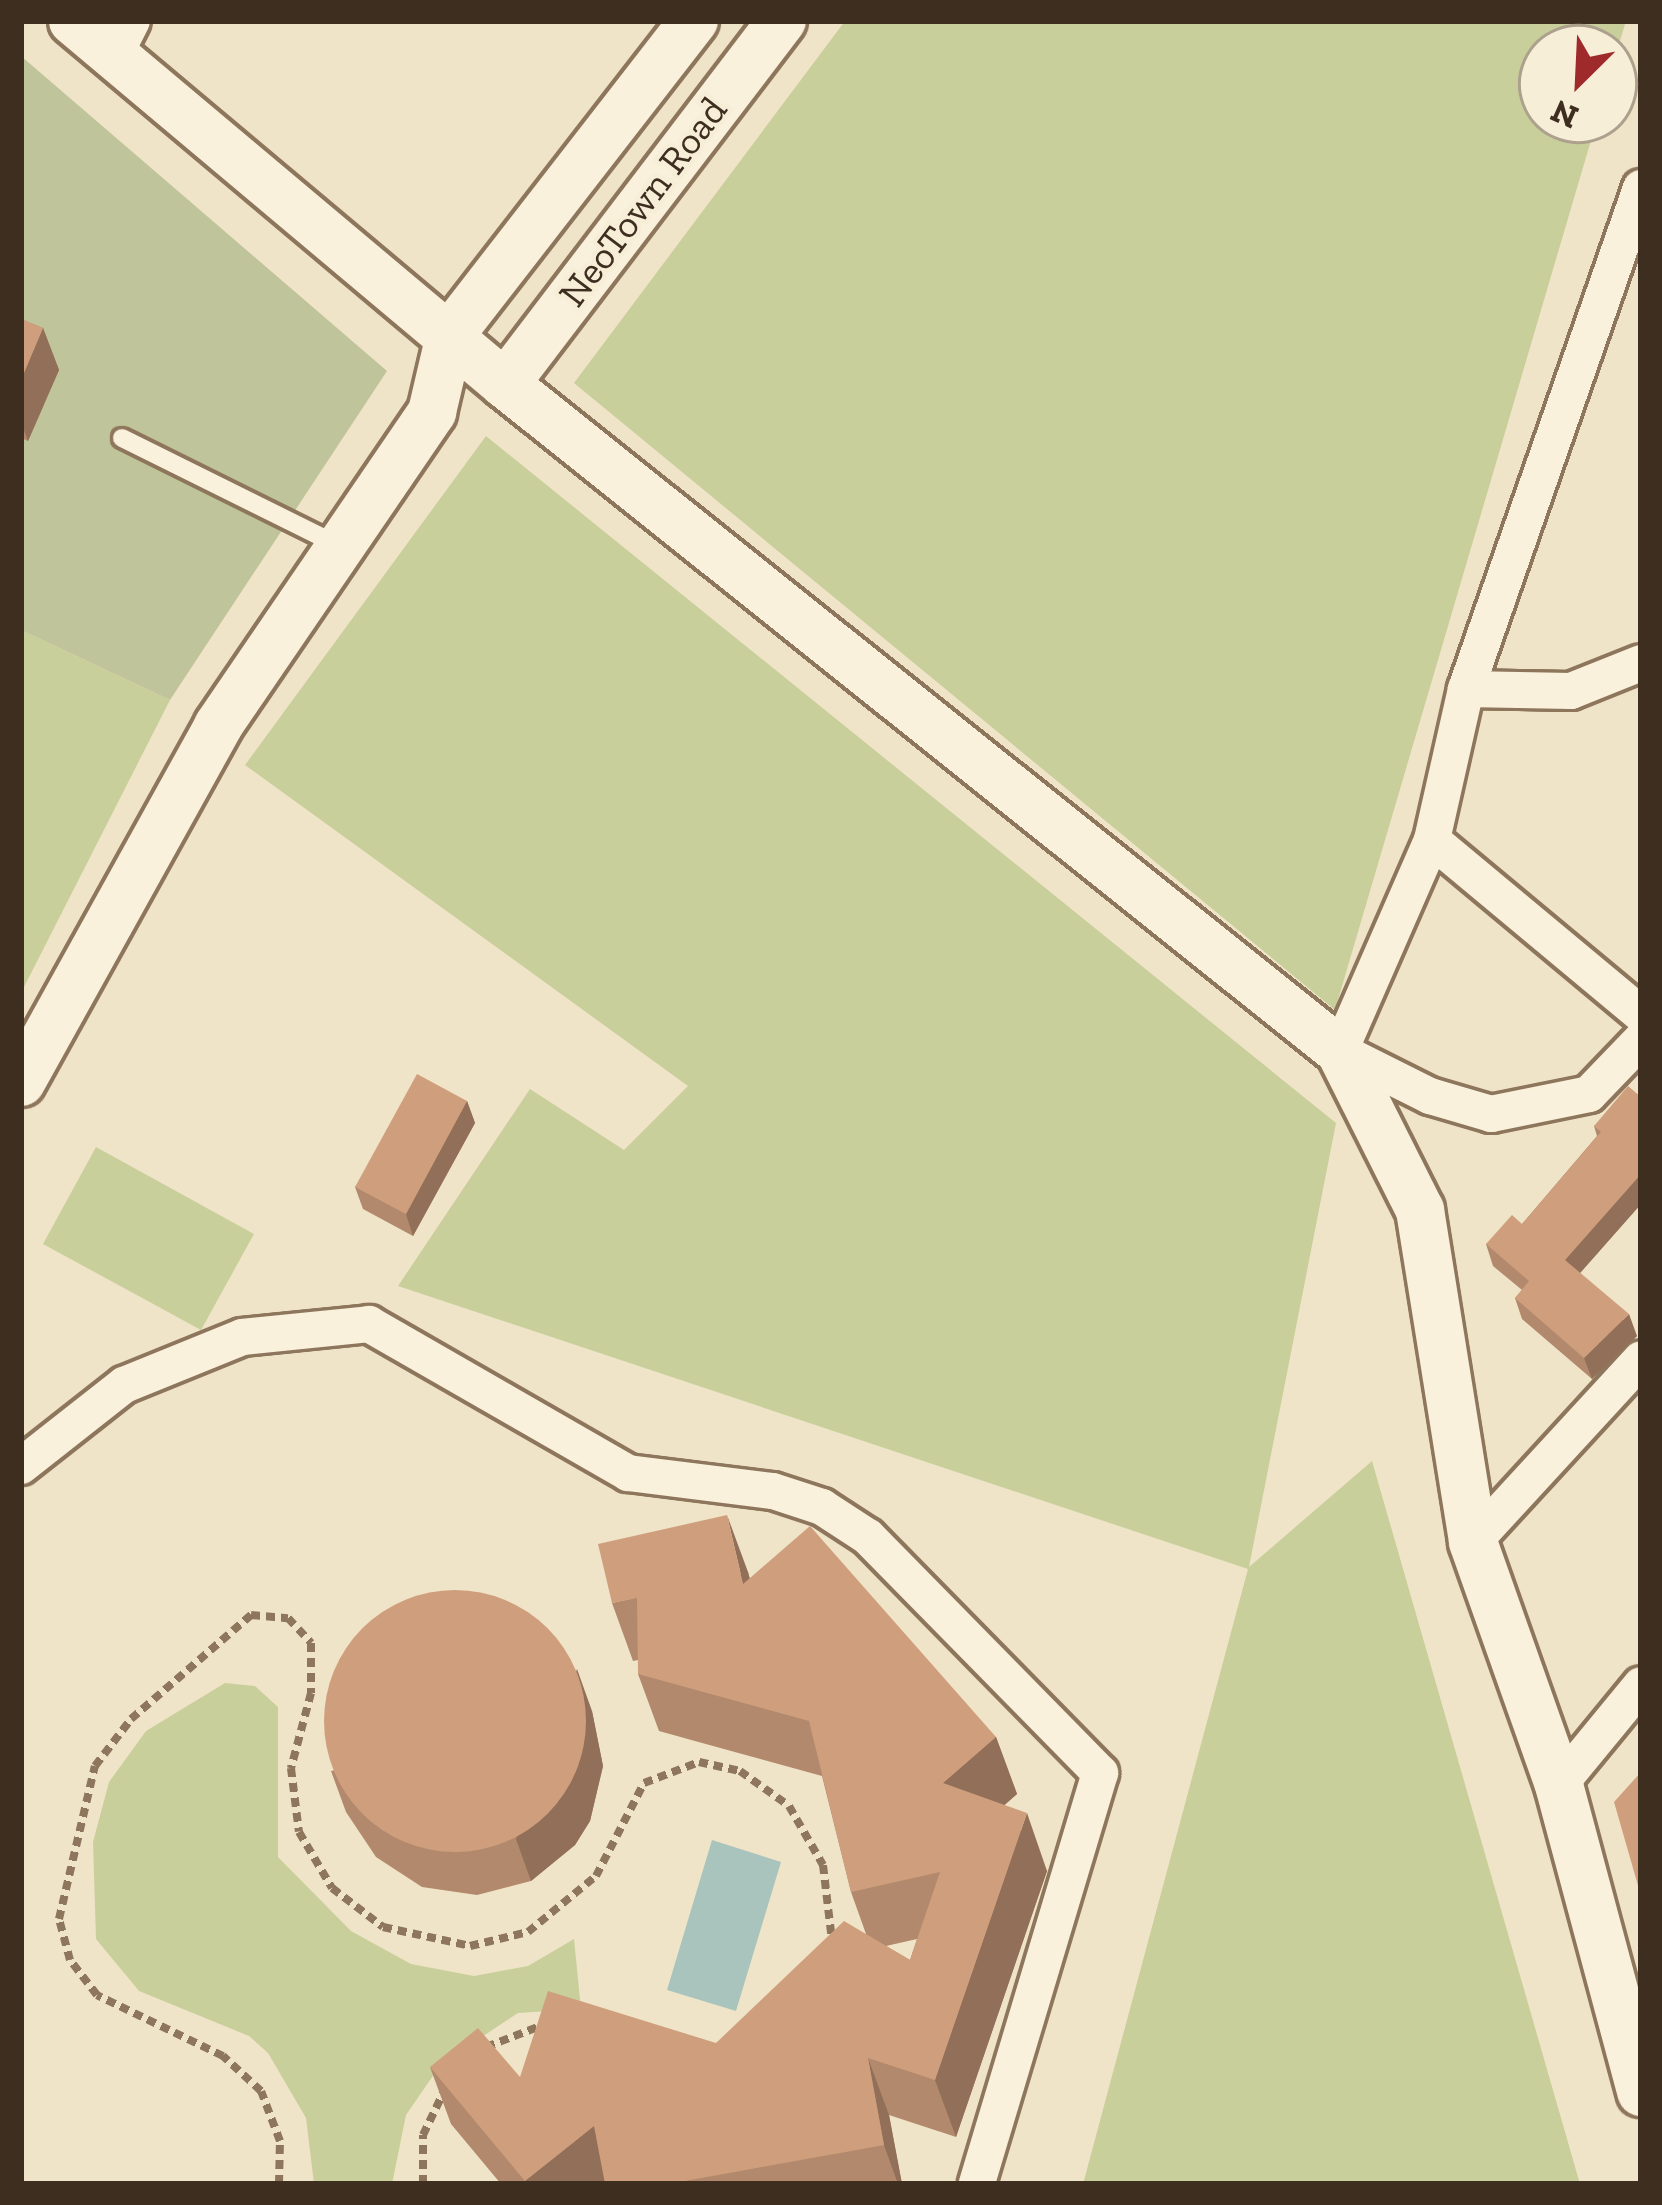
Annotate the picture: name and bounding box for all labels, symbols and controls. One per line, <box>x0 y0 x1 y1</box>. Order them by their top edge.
north arrow <box>1518 24 1638 144</box>
street label: NeoTown Road <box>549 88 737 316</box>
text: N <box>1545 92 1584 138</box>

